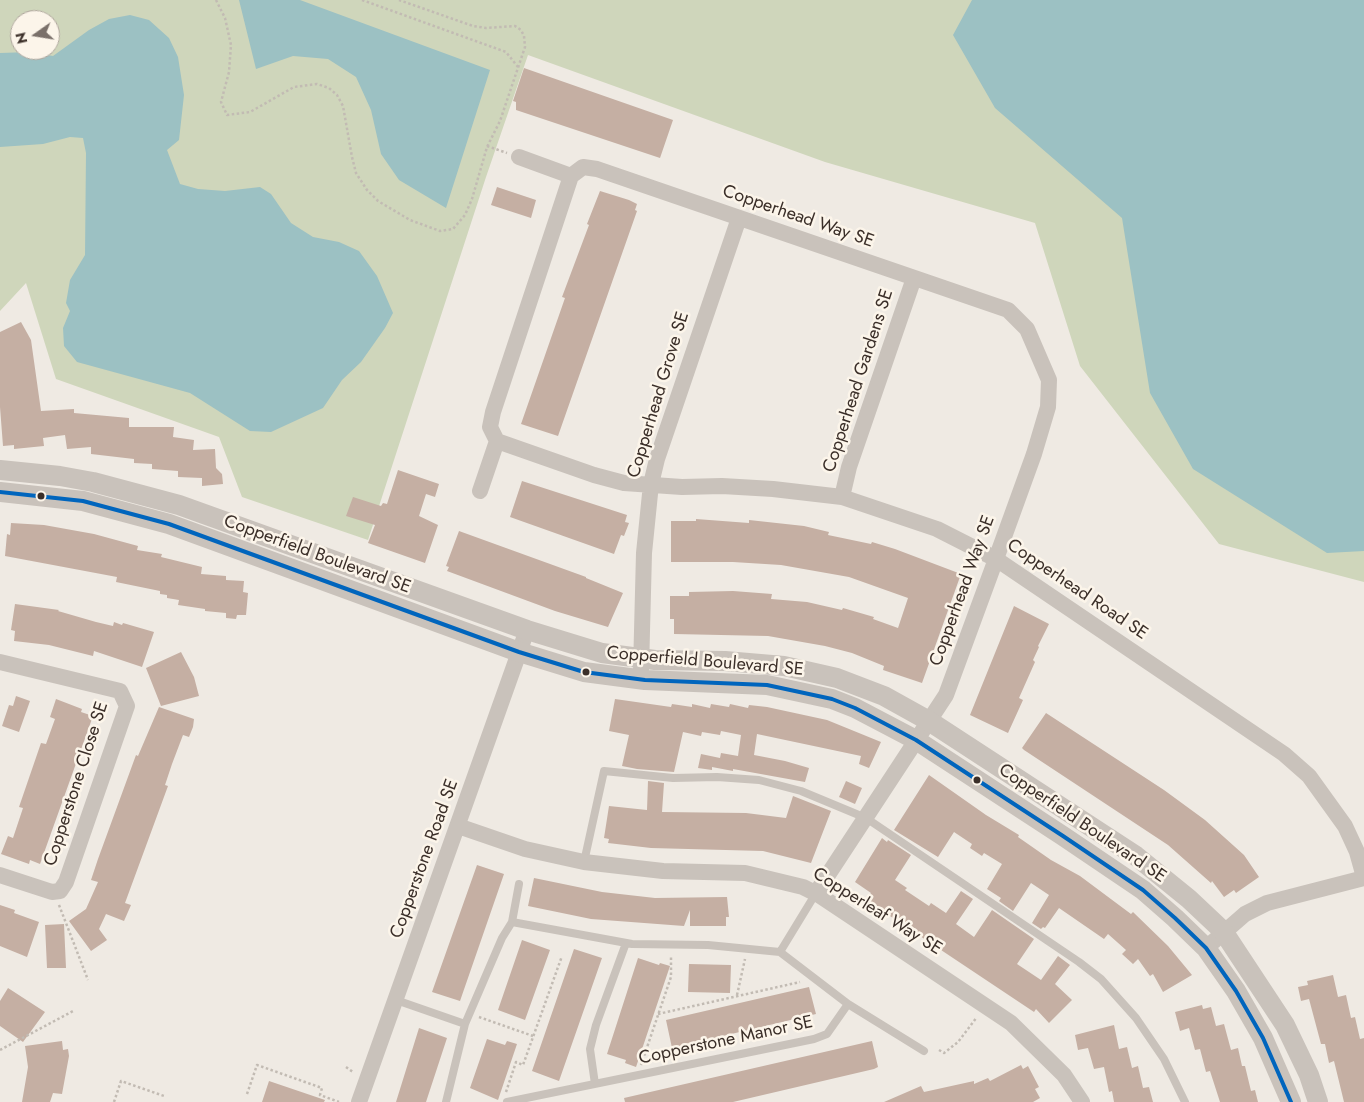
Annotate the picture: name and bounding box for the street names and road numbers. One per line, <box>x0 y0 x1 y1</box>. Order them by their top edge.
street label: Copperhead Way SE <box>719 181 877 253</box>
street label: Copperhead Gardens SE <box>819 287 899 475</box>
street label: Copperhead Grove SE <box>623 309 695 481</box>
street label: Copperfield Boulevard SE <box>220 511 414 599</box>
street label: Copperhead Way SE <box>926 513 1000 669</box>
street label: Copperhead Road SE <box>1003 535 1151 645</box>
street label: Copperfield Boulevard SE <box>606 643 804 681</box>
street label: Copperstone Close SE <box>40 699 114 869</box>
street label: Copperfield Boulevard SE <box>994 760 1170 888</box>
street label: Copperstone Road SE <box>386 777 464 941</box>
street label: Copperleaf Way SE <box>808 864 946 960</box>
street label: Copperstone Manor SE <box>637 1012 815 1070</box>

